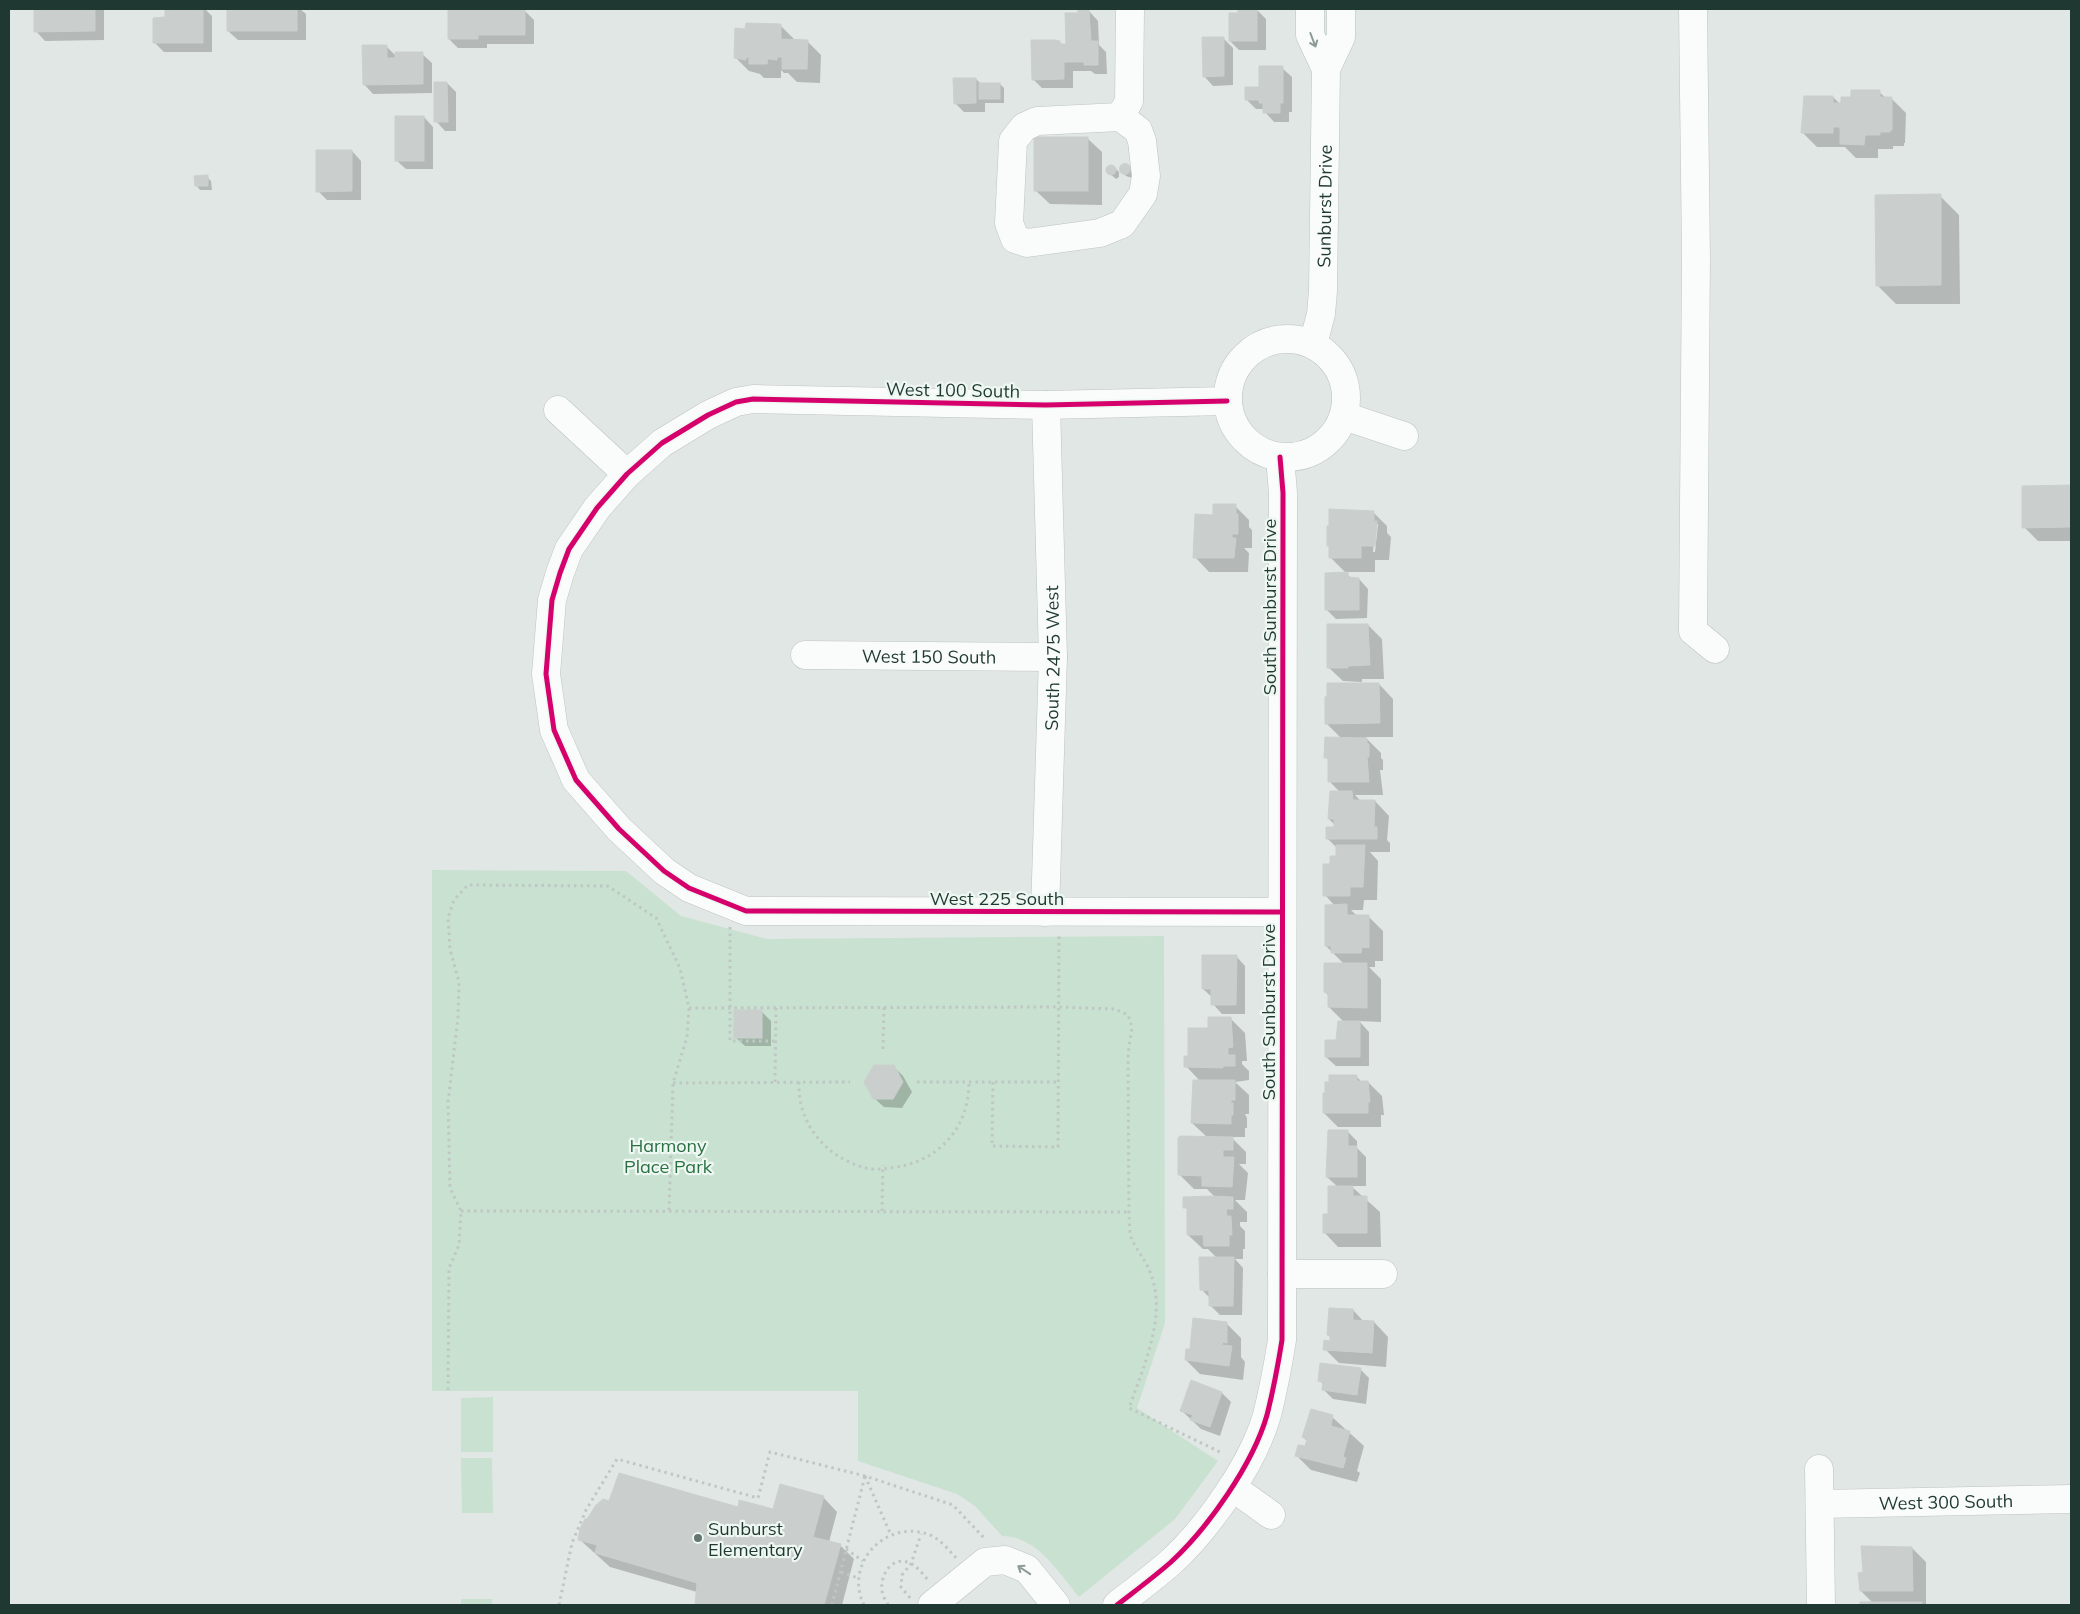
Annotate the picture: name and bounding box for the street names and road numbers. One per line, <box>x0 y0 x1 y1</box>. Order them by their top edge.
street label: Sunburst Drive <box>1312 144 1336 268</box>
street label: West 100 South <box>886 377 1020 403</box>
street label: South Sunburst Drive <box>1258 519 1281 695</box>
street label: South 2475 West <box>1039 585 1065 731</box>
street label: West 150 South <box>862 644 996 668</box>
street label: West 225 South <box>930 887 1064 910</box>
street label: South Sunburst Drive <box>1257 924 1280 1100</box>
street label: West 300 South <box>1878 1489 2013 1514</box>

